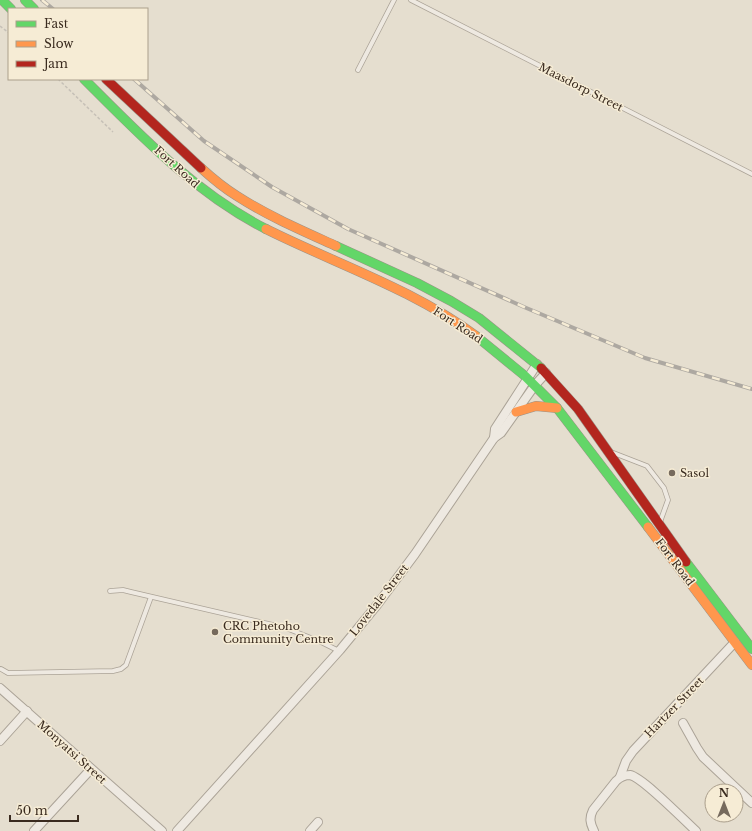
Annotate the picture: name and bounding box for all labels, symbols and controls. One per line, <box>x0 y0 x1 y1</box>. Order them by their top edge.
legend <box>8 8 148 80</box>
text: Fast <box>44 16 69 31</box>
text: Slow <box>44 36 74 51</box>
text: Jam <box>42 56 68 71</box>
street label: Maasdorp Street <box>536 60 626 115</box>
street label: Fort Road <box>152 143 203 191</box>
street label: Fort Road <box>431 304 486 346</box>
place label: Sasol <box>680 466 709 480</box>
marker: Sasol <box>667 468 677 478</box>
street label: Fort Road <box>653 535 698 589</box>
street label: Lovedale Street <box>347 561 412 639</box>
place label: CRC Phetoho Community Centre <box>223 619 334 646</box>
marker: CRC Phetoho Community Centre <box>210 627 220 637</box>
street label: Hartzer Street <box>641 673 707 740</box>
street label: Monyatsi Street <box>34 717 110 787</box>
north arrow <box>704 783 744 823</box>
text: N <box>719 786 730 800</box>
scale bar <box>10 797 78 823</box>
text: 50 m <box>16 803 48 818</box>

